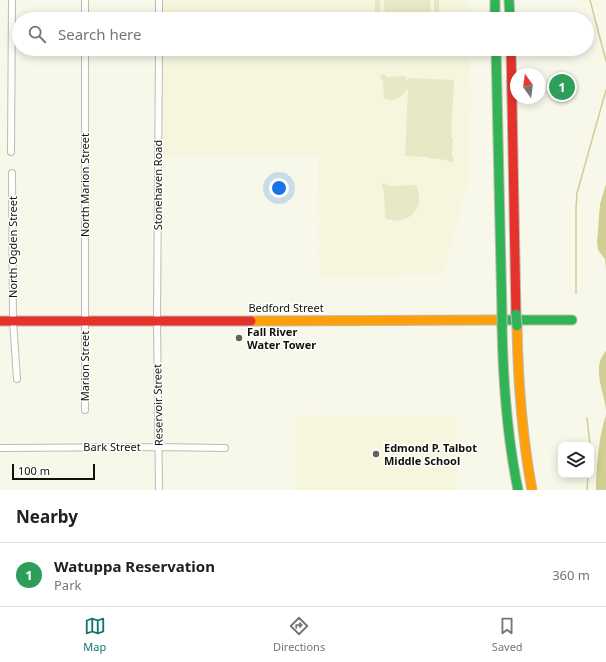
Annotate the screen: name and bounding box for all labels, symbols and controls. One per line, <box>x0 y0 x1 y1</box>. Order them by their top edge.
search box <box>12 12 594 56</box>
icon: search <box>26 23 48 45</box>
text: Search here <box>58 24 141 44</box>
north arrow <box>510 68 546 104</box>
pin: 1 <box>549 72 575 102</box>
street label: North Marion Street <box>77 133 92 237</box>
street label: Stonehaven Road <box>150 140 165 230</box>
your location <box>269 178 289 198</box>
street label: North Ogden Street <box>5 196 20 298</box>
street label: Bedford Street <box>248 300 324 315</box>
place label: Fall River Water Tower <box>247 324 316 352</box>
street label: Marion Street <box>77 331 92 401</box>
marker: Fall River Water Tower <box>234 333 244 343</box>
street label: Reservoir Street <box>149 364 166 446</box>
street label: Bark Street <box>83 439 141 454</box>
place label: Edmond P. Talbot Middle School <box>384 440 477 468</box>
map controls <box>558 442 594 478</box>
button: layers <box>558 442 594 478</box>
marker: Edmond P. Talbot Middle School <box>371 449 381 459</box>
scale bar <box>12 462 95 481</box>
text: 100 m <box>18 463 50 478</box>
text: Nearby <box>16 505 78 528</box>
text: Watuppa Reservation <box>54 556 215 576</box>
text: 1 <box>25 566 33 584</box>
text: 360 m <box>552 566 590 584</box>
text: Park <box>54 576 81 594</box>
tab: Map <box>83 615 106 654</box>
tab: Directions <box>273 615 325 654</box>
tab: Saved <box>492 615 523 654</box>

